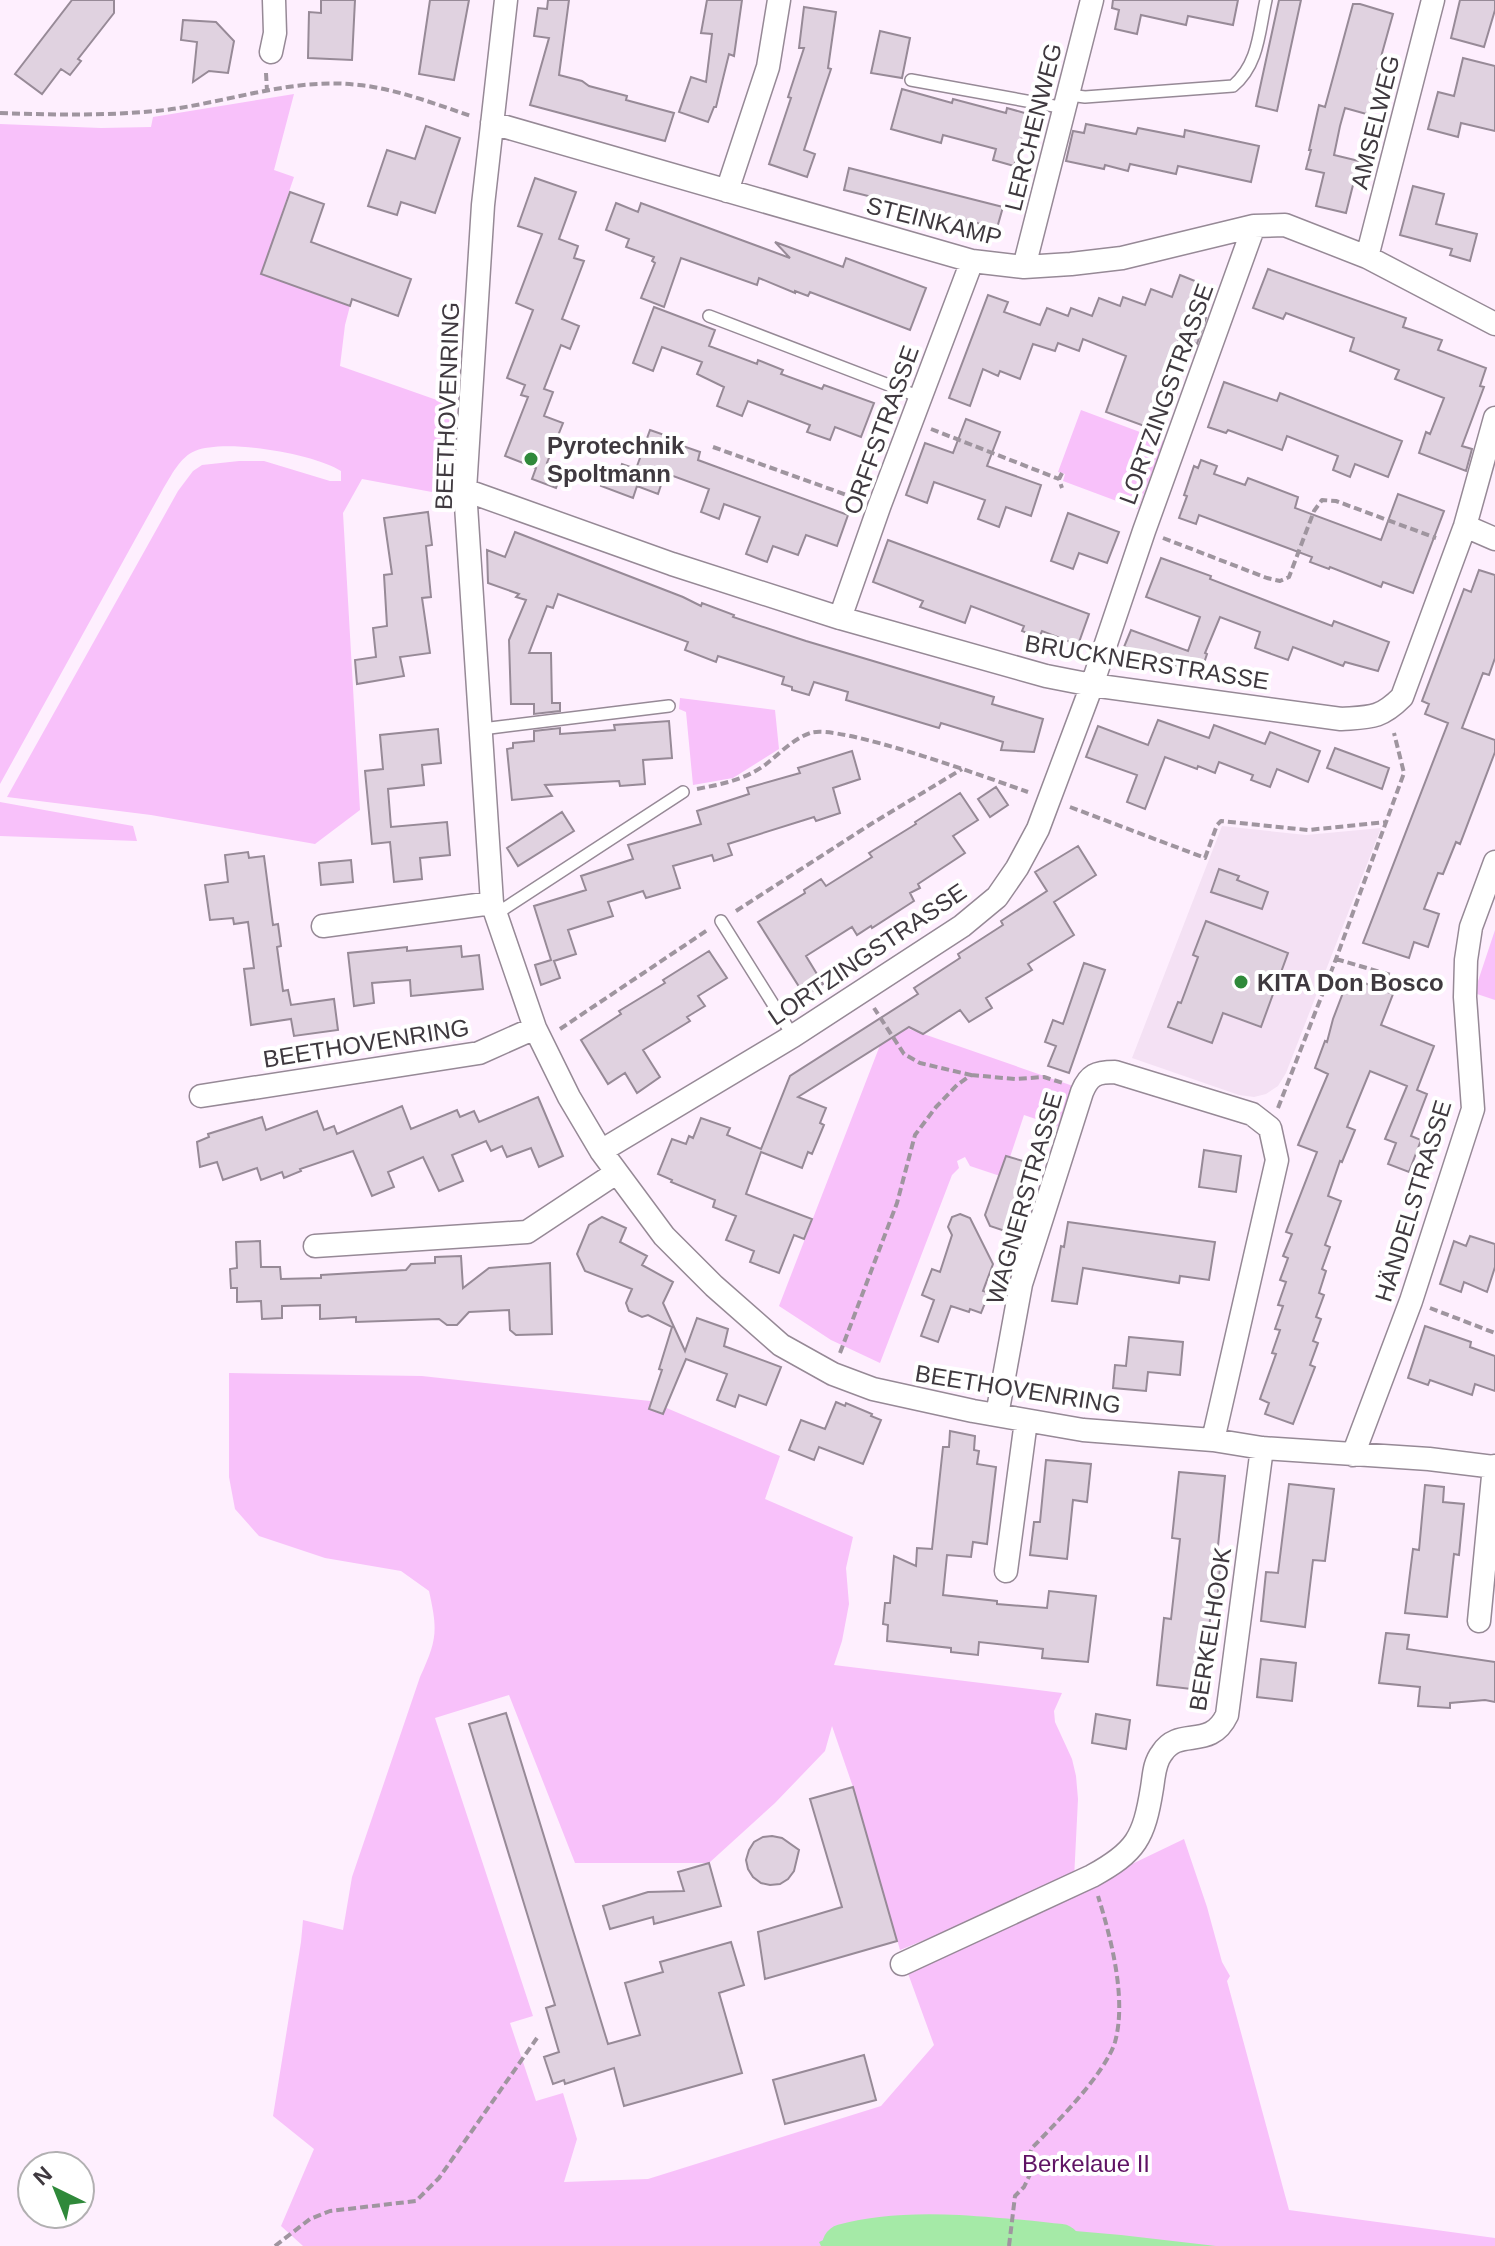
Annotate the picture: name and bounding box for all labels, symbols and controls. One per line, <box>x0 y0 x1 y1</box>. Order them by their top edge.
street label: LERCHENWEG <box>999 40 1067 214</box>
street label: AMSELWEG <box>1345 52 1405 192</box>
street label: STEINKAMP <box>863 191 1005 251</box>
street label: LORTZINGSTRASSE <box>1113 280 1219 508</box>
street label: BEETHOVENRING <box>430 302 464 510</box>
street label: ORFFSTRASSE <box>838 342 924 518</box>
place label: Pyrotechnik Spoltmann <box>547 432 685 487</box>
marker: Pyrotechnik Spoltmann <box>522 450 540 468</box>
street label: BRUCKNERSTRASSE <box>1023 629 1271 695</box>
street label: LORTZINGSTRASSE <box>763 878 971 1030</box>
place label: KITA Don Bosco <box>1257 969 1444 996</box>
marker: KITA Don Bosco <box>1232 973 1250 991</box>
street label: BEETHOVENRING <box>261 1013 471 1073</box>
street label: WAGNERSTRASSE <box>981 1089 1067 1307</box>
street label: HÄNDELSTRASSE <box>1369 1097 1457 1305</box>
street label: BEETHOVENRING <box>913 1359 1123 1419</box>
street label: BERKELHOOK <box>1184 1545 1236 1713</box>
north arrow <box>16 2150 96 2230</box>
park label: Berkelaue II <box>1022 2150 1150 2177</box>
text: N <box>28 2161 57 2190</box>

